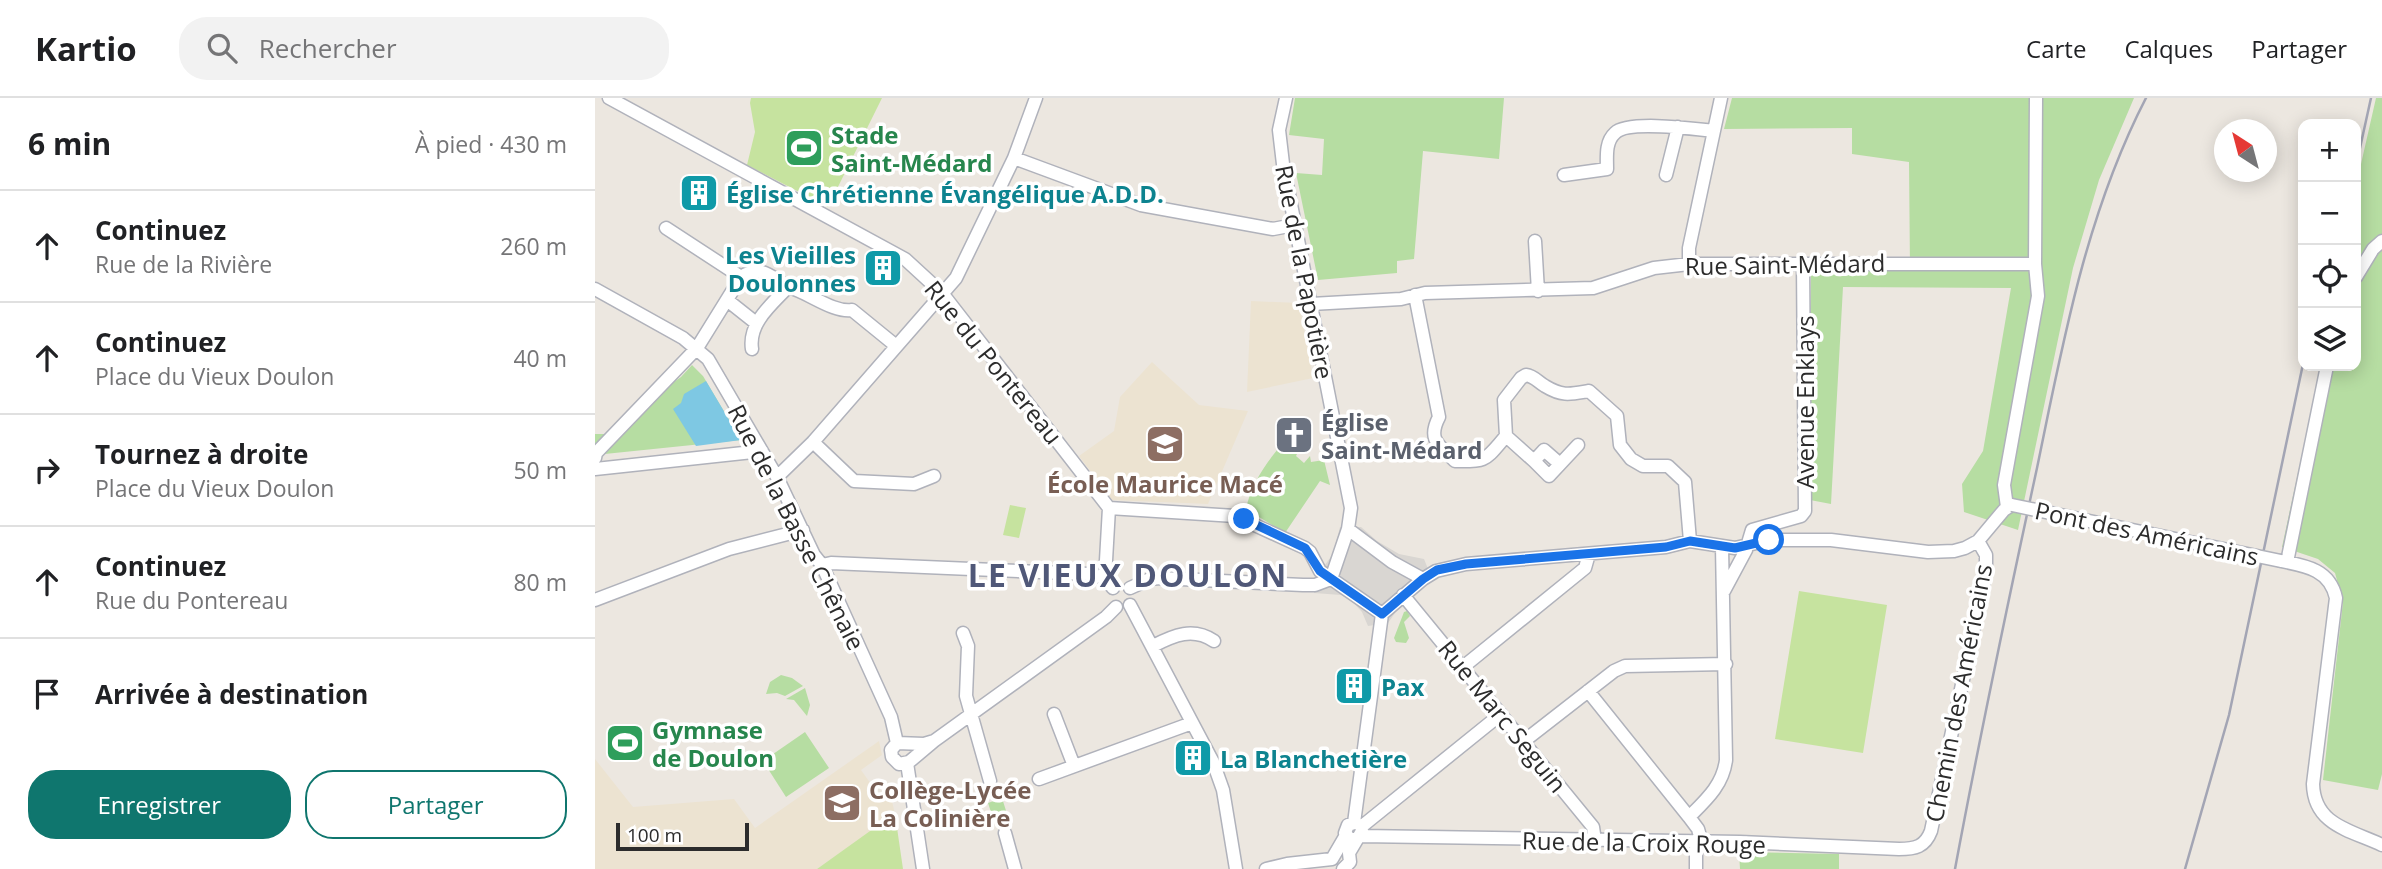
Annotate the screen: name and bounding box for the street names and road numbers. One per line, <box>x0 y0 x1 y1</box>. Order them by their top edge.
street label: Rue de la Papotière <box>1268 162 1342 382</box>
street label: Rue Saint-Médard <box>1685 246 1885 282</box>
street label: Rue du Pontereau <box>918 273 1070 451</box>
street label: Avenue Enklays <box>1788 315 1821 489</box>
street label: Rue de la Basse Chênaie <box>721 399 873 655</box>
street label: Pont des Américains <box>2032 493 2262 573</box>
street label: Chemin des Américains <box>1917 561 1999 825</box>
street label: Rue Marc Seguin <box>1431 633 1575 799</box>
street label: Rue de la Croix Rouge <box>1522 823 1766 861</box>

